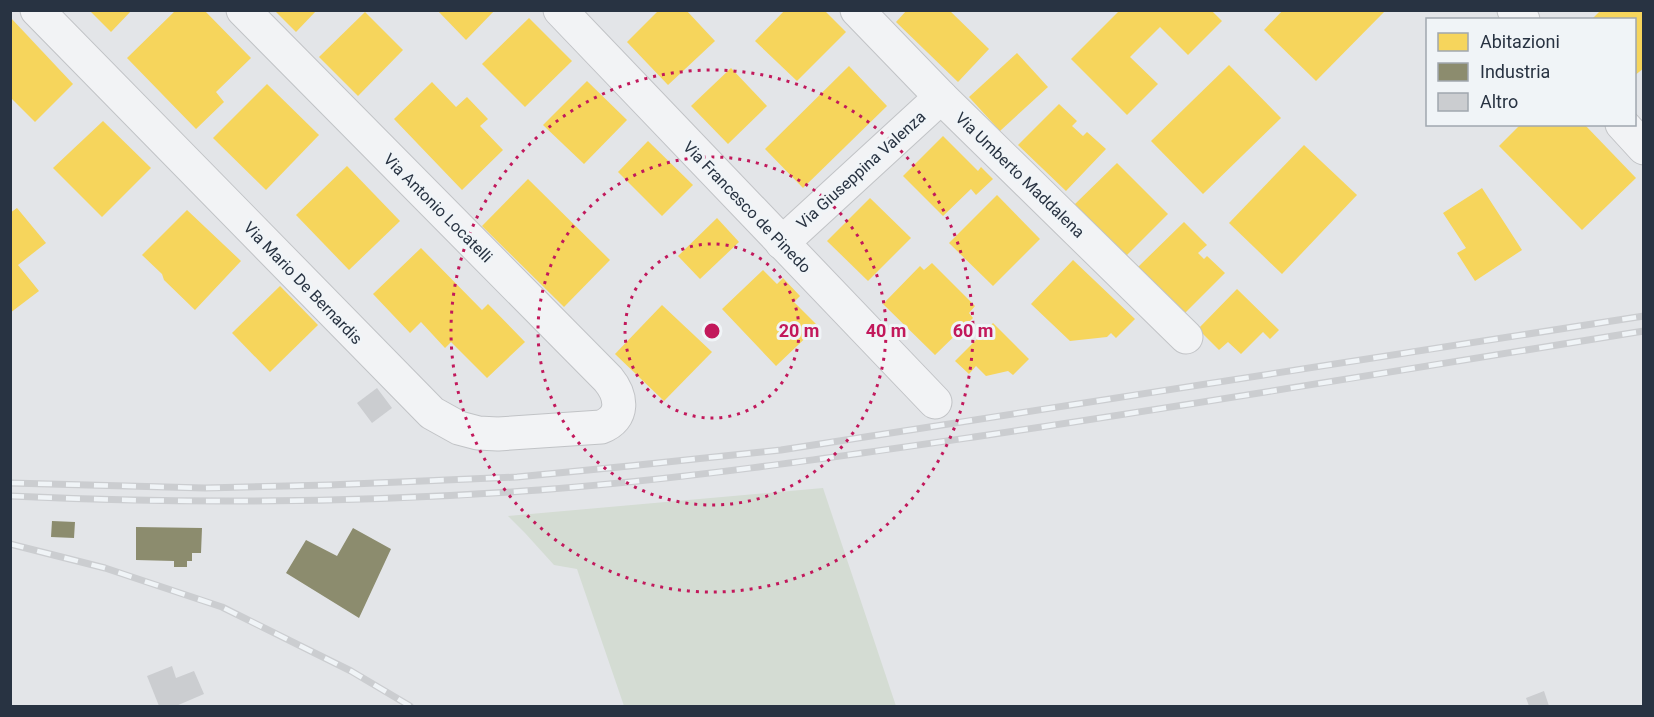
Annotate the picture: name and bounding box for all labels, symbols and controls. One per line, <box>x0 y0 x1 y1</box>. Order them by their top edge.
legend <box>1426 18 1636 126</box>
text: Abitazioni <box>1480 31 1560 52</box>
text: Industria <box>1480 61 1550 82</box>
text: Altro <box>1480 91 1518 112</box>
street label: Via Giuseppina Valenza <box>793 107 929 233</box>
street label: Via Umberto Maddalena <box>952 108 1088 242</box>
street label: Via Francesco de Pinedo <box>679 137 815 277</box>
street label: Via Antonio Locatelli <box>380 150 496 266</box>
street label: Via Mario De Bernardis <box>240 218 366 348</box>
text: 20 m <box>779 320 819 341</box>
text: 40 m <box>866 320 906 341</box>
text: 60 m <box>953 320 993 341</box>
centre of rings <box>702 321 722 341</box>

